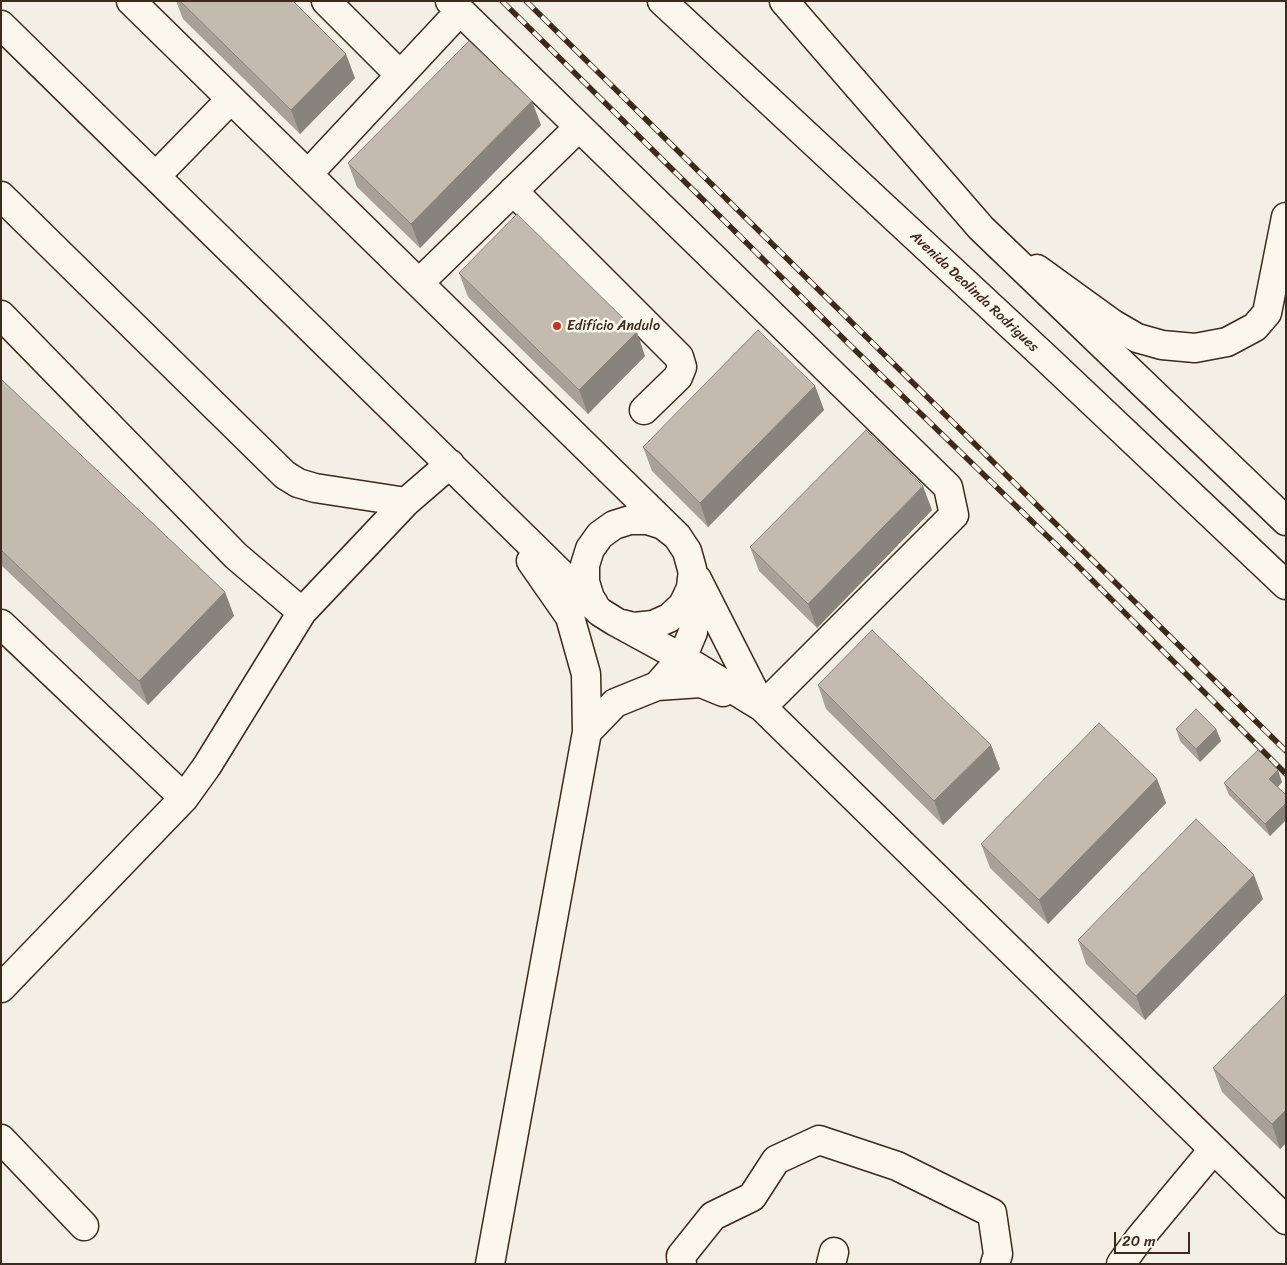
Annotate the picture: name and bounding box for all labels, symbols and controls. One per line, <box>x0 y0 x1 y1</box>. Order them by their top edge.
street label: Avenida Deolinda Rodrigues <box>906 228 1042 356</box>
place label: Edifício Andulo <box>567 318 660 334</box>
marker: Edifício Andulo <box>551 320 563 332</box>
scale bar <box>1117 1222 1193 1254</box>
text: 20 m <box>1122 1228 1156 1254</box>

